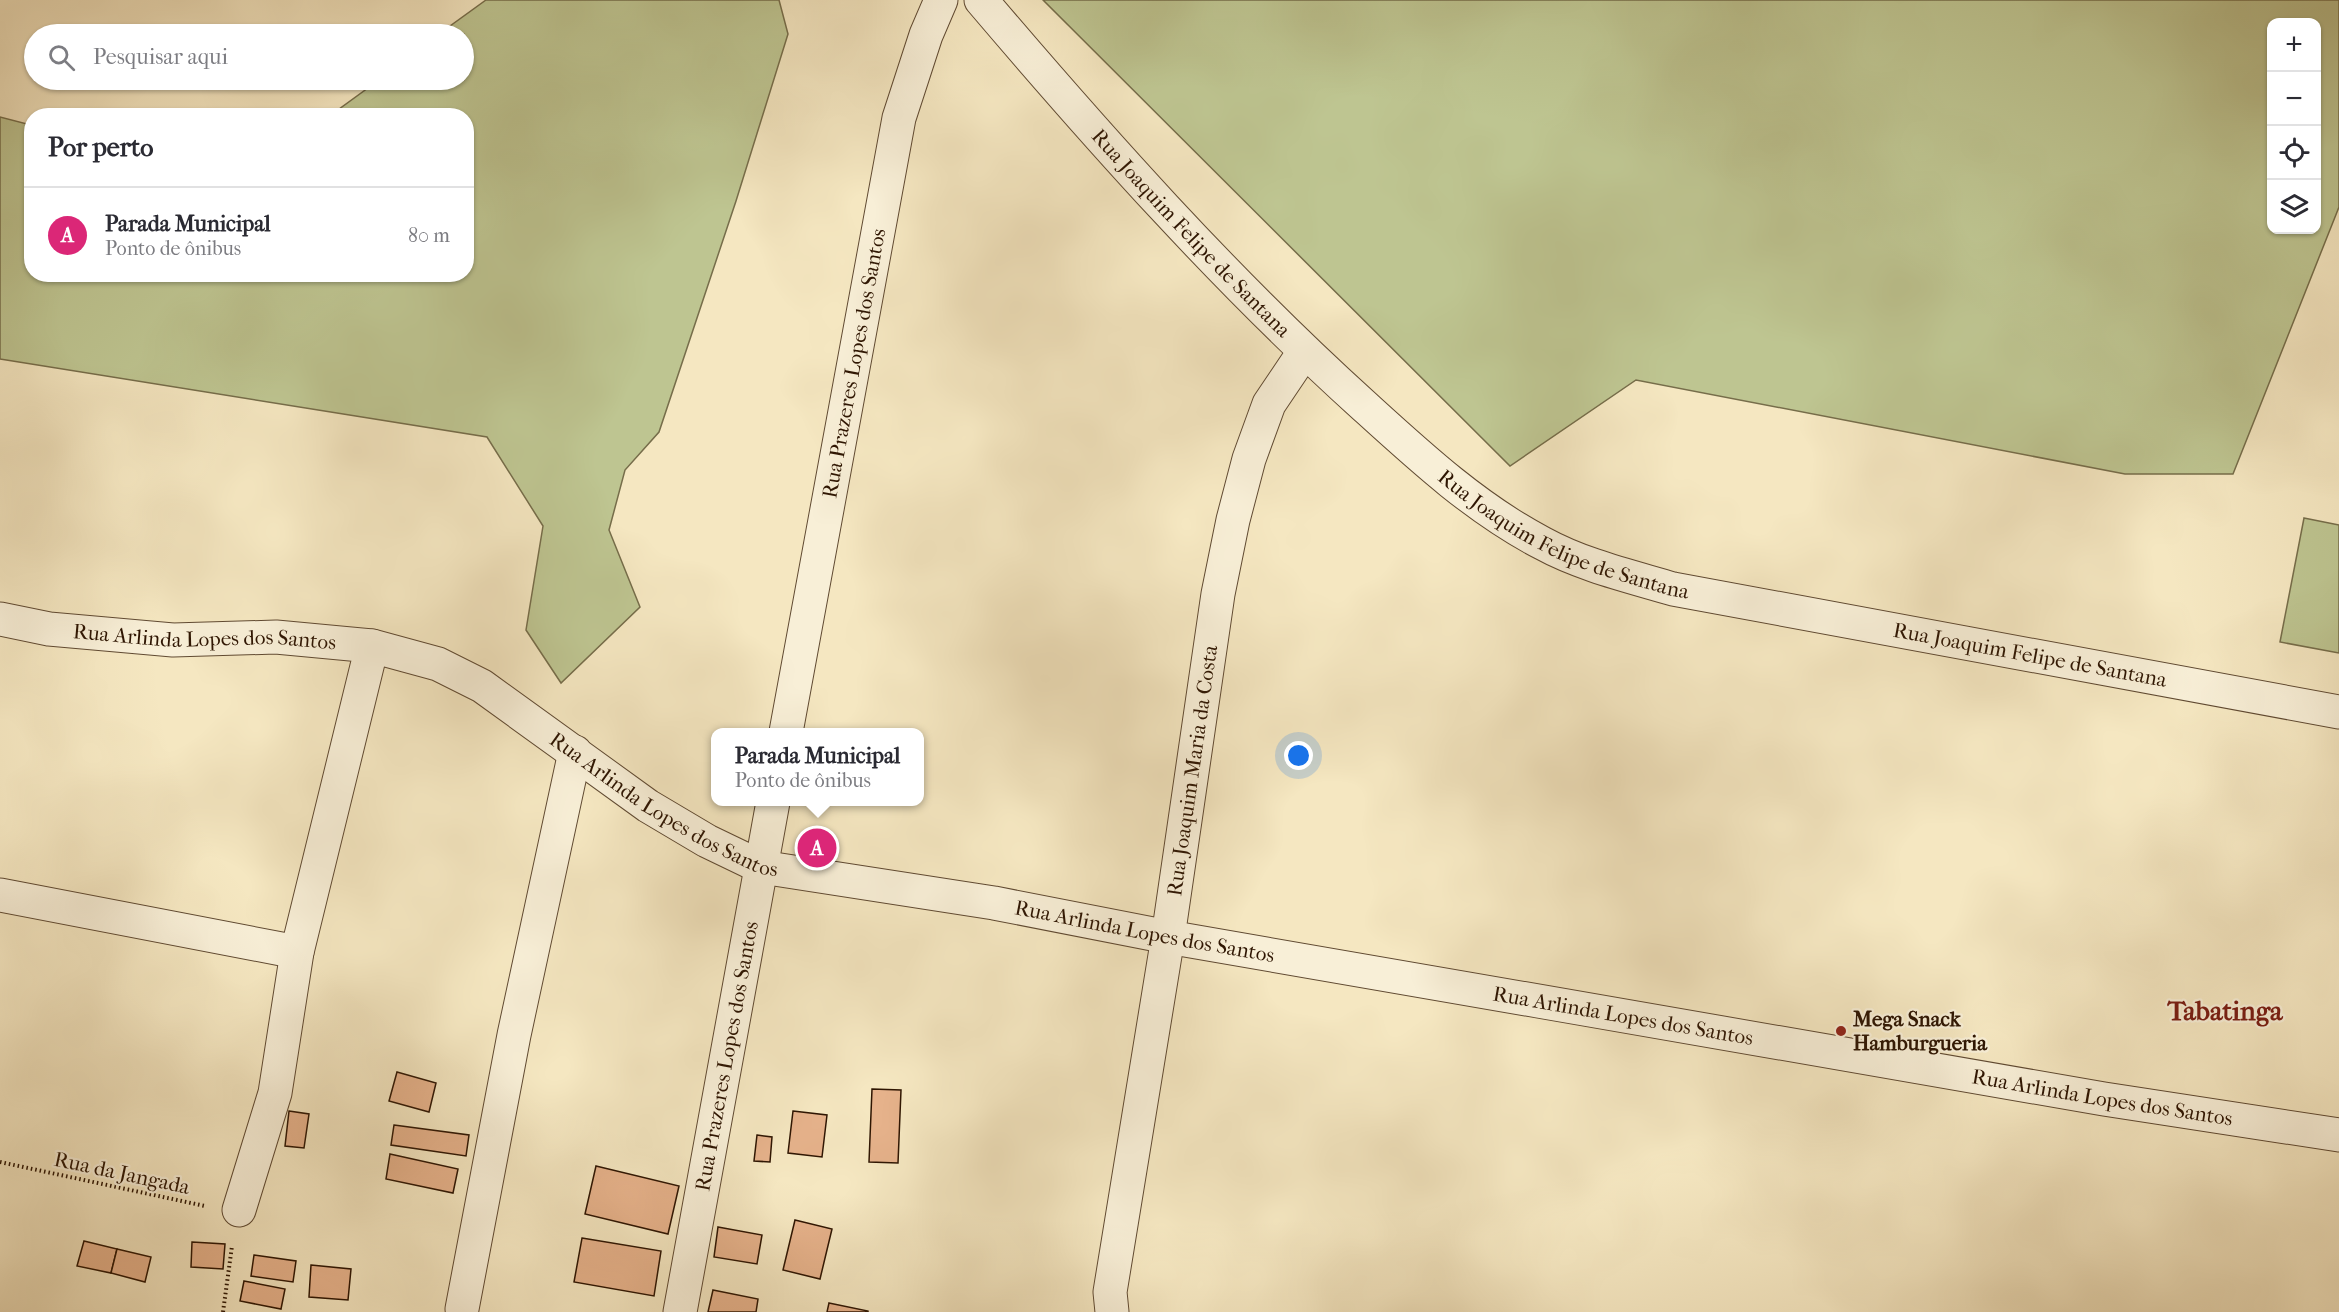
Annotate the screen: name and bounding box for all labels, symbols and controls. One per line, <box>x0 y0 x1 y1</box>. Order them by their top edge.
map controls <box>2267 18 2321 234</box>
button: + <box>2267 18 2321 72</box>
search box <box>24 24 474 90</box>
icon: search <box>45 41 78 74</box>
text: Pesquisar aqui <box>93 44 228 70</box>
button: − <box>2267 72 2321 126</box>
street label: Rua Joaquim Felipe de Santana <box>1087 124 1296 342</box>
button: locate <box>2267 126 2321 180</box>
text: Por perto <box>48 132 153 163</box>
button: layers <box>2267 180 2321 234</box>
text: Parada Municipal <box>105 211 270 237</box>
text: A <box>61 224 74 247</box>
text: 80 m <box>408 224 450 247</box>
street label: Rua Prazeres Lopes dos Santos <box>817 226 891 500</box>
text: Ponto de ônibus <box>105 237 241 260</box>
street label: Rua Joaquim Felipe de Santana <box>1433 465 1691 604</box>
street label: Rua Joaquim Felipe de Santana <box>1891 618 2169 692</box>
street label: Rua Arlinda Lopes dos Santos <box>72 619 337 655</box>
street label: Rua Joaquim Maria da Costa <box>1162 643 1222 898</box>
street label: Rua Arlinda Lopes dos Santos <box>545 727 780 881</box>
popup <box>711 728 924 806</box>
your location <box>1284 741 1313 770</box>
text: Parada Municipal <box>735 743 900 769</box>
text: Ponto de ônibus <box>735 769 871 792</box>
pin: A <box>798 826 836 870</box>
street label: Rua Arlinda Lopes dos Santos <box>1013 895 1277 967</box>
street label: Rua Prazeres Lopes dos Santos <box>690 919 763 1193</box>
street label: Rua Arlinda Lopes dos Santos <box>1491 981 1755 1050</box>
district label: Tabatinga <box>2166 995 2284 1027</box>
place label: Mega Snack Hamburgueria <box>1852 1007 1988 1055</box>
marker: Mega Snack Hamburgueria <box>1834 1024 1848 1038</box>
street label: Rua Arlinda Lopes dos Santos <box>1970 1064 2234 1131</box>
street label: Rua da Jangada <box>52 1147 192 1199</box>

